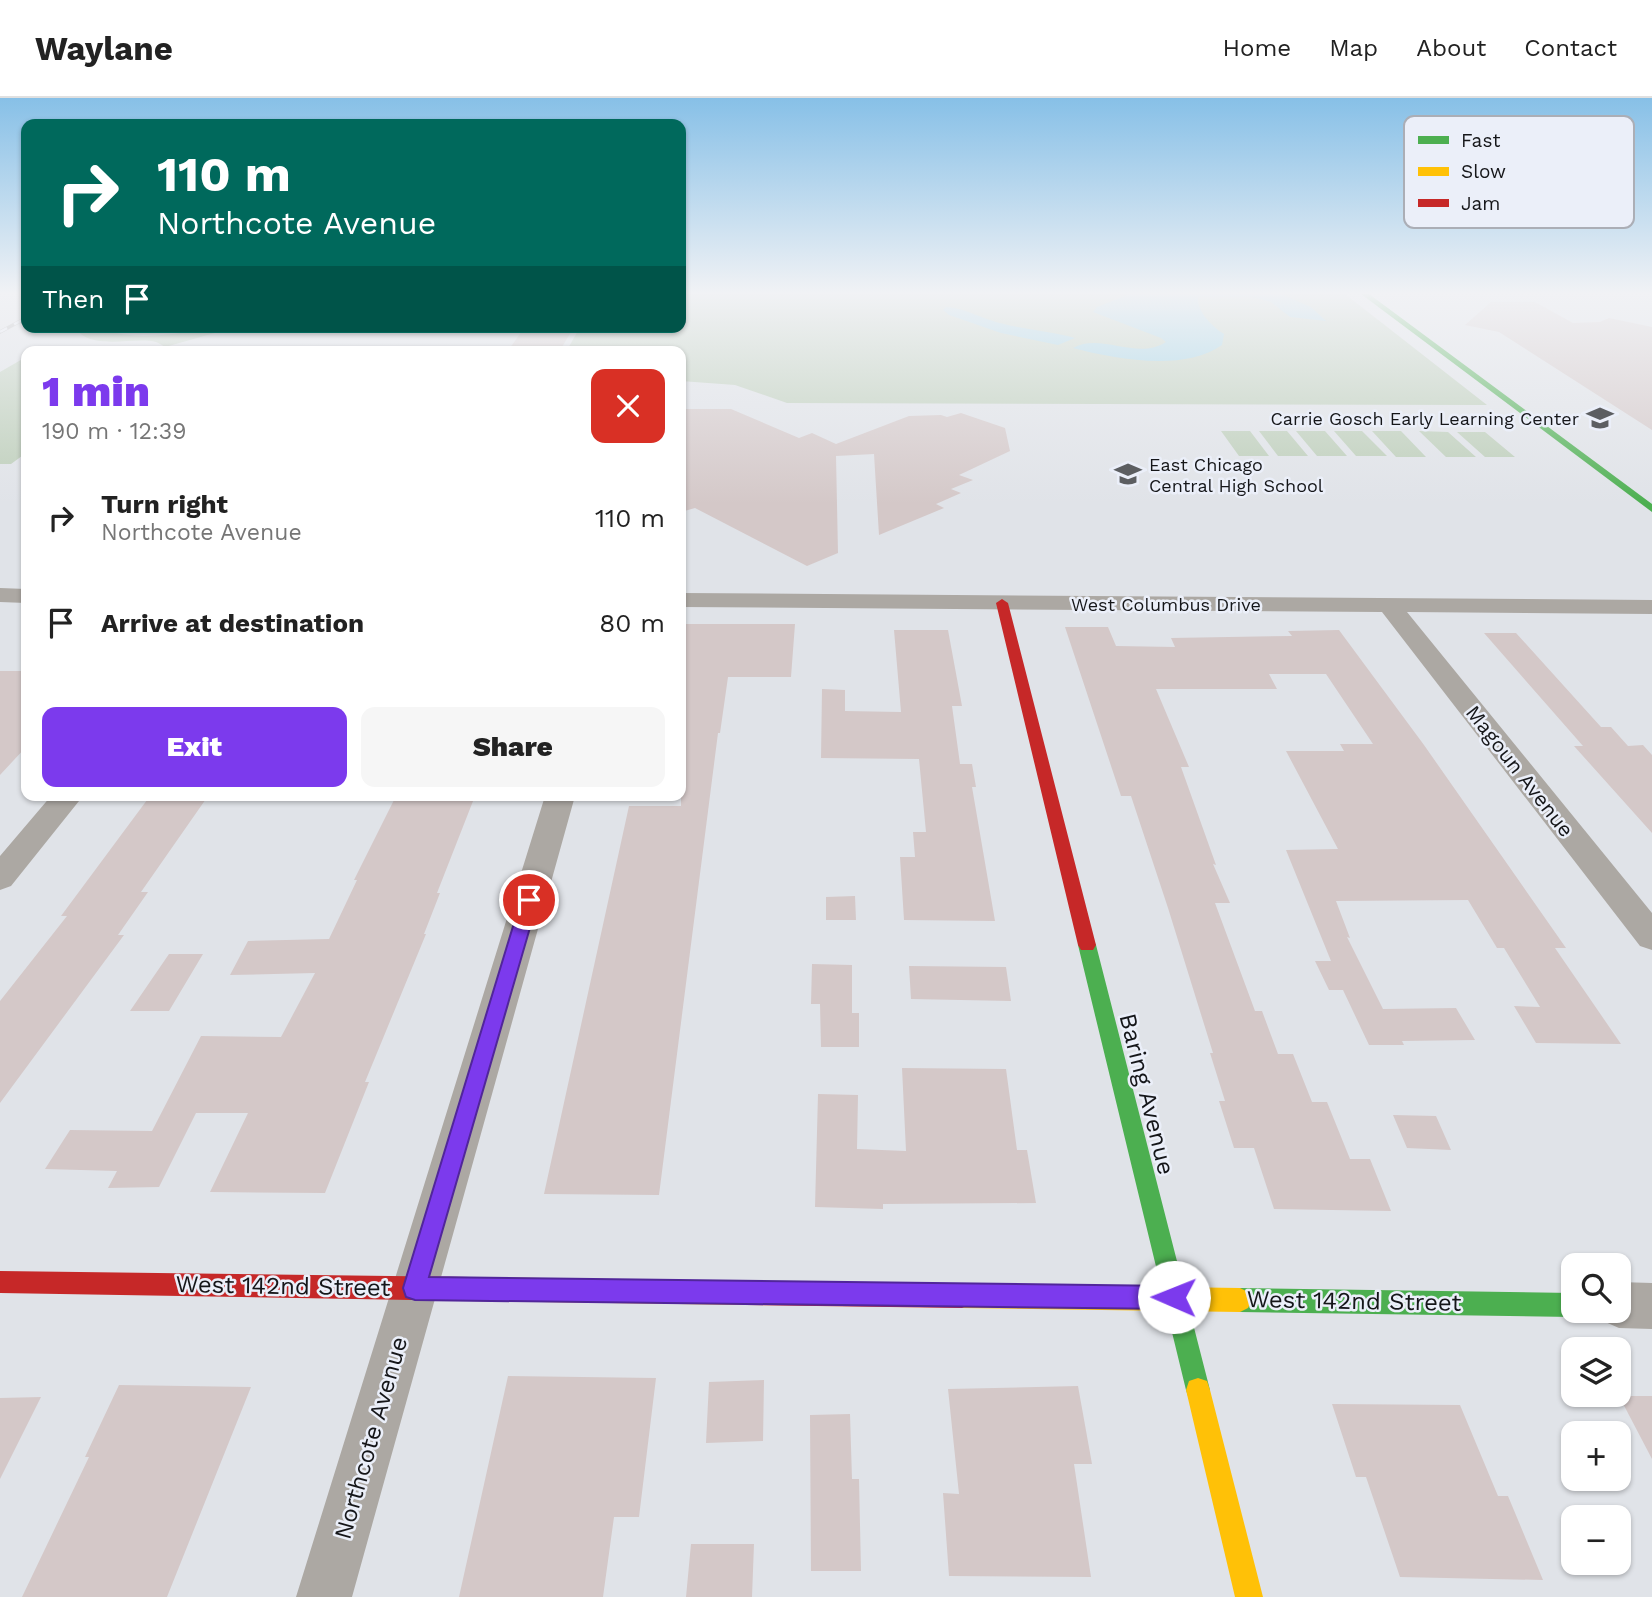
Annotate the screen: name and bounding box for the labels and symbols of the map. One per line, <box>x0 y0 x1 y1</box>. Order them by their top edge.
legend <box>1404 116 1634 228</box>
text: Fast <box>1461 129 1500 152</box>
text: Slow <box>1461 160 1506 183</box>
text: Jam <box>1461 192 1500 215</box>
school or university icon: Carrie Gosch Early Learning Center <box>1585 403 1615 433</box>
place label: Carrie Gosch Early Learning Center <box>1271 408 1579 429</box>
place label: East Chicago Central High School <box>1149 454 1324 496</box>
school or university icon: East Chicago Central High School <box>1113 459 1143 489</box>
street label: West Columbus Drive <box>1071 594 1261 615</box>
street label: Magoun Avenue <box>1461 700 1579 842</box>
pin <box>499 870 559 930</box>
street label: Baring Avenue <box>1113 1010 1181 1178</box>
position arrow <box>1137 1260 1211 1334</box>
street label: West 142nd Street <box>175 1270 391 1302</box>
street label: West 142nd Street <box>1246 1285 1462 1317</box>
street label: Northcote Avenue <box>329 1333 413 1543</box>

